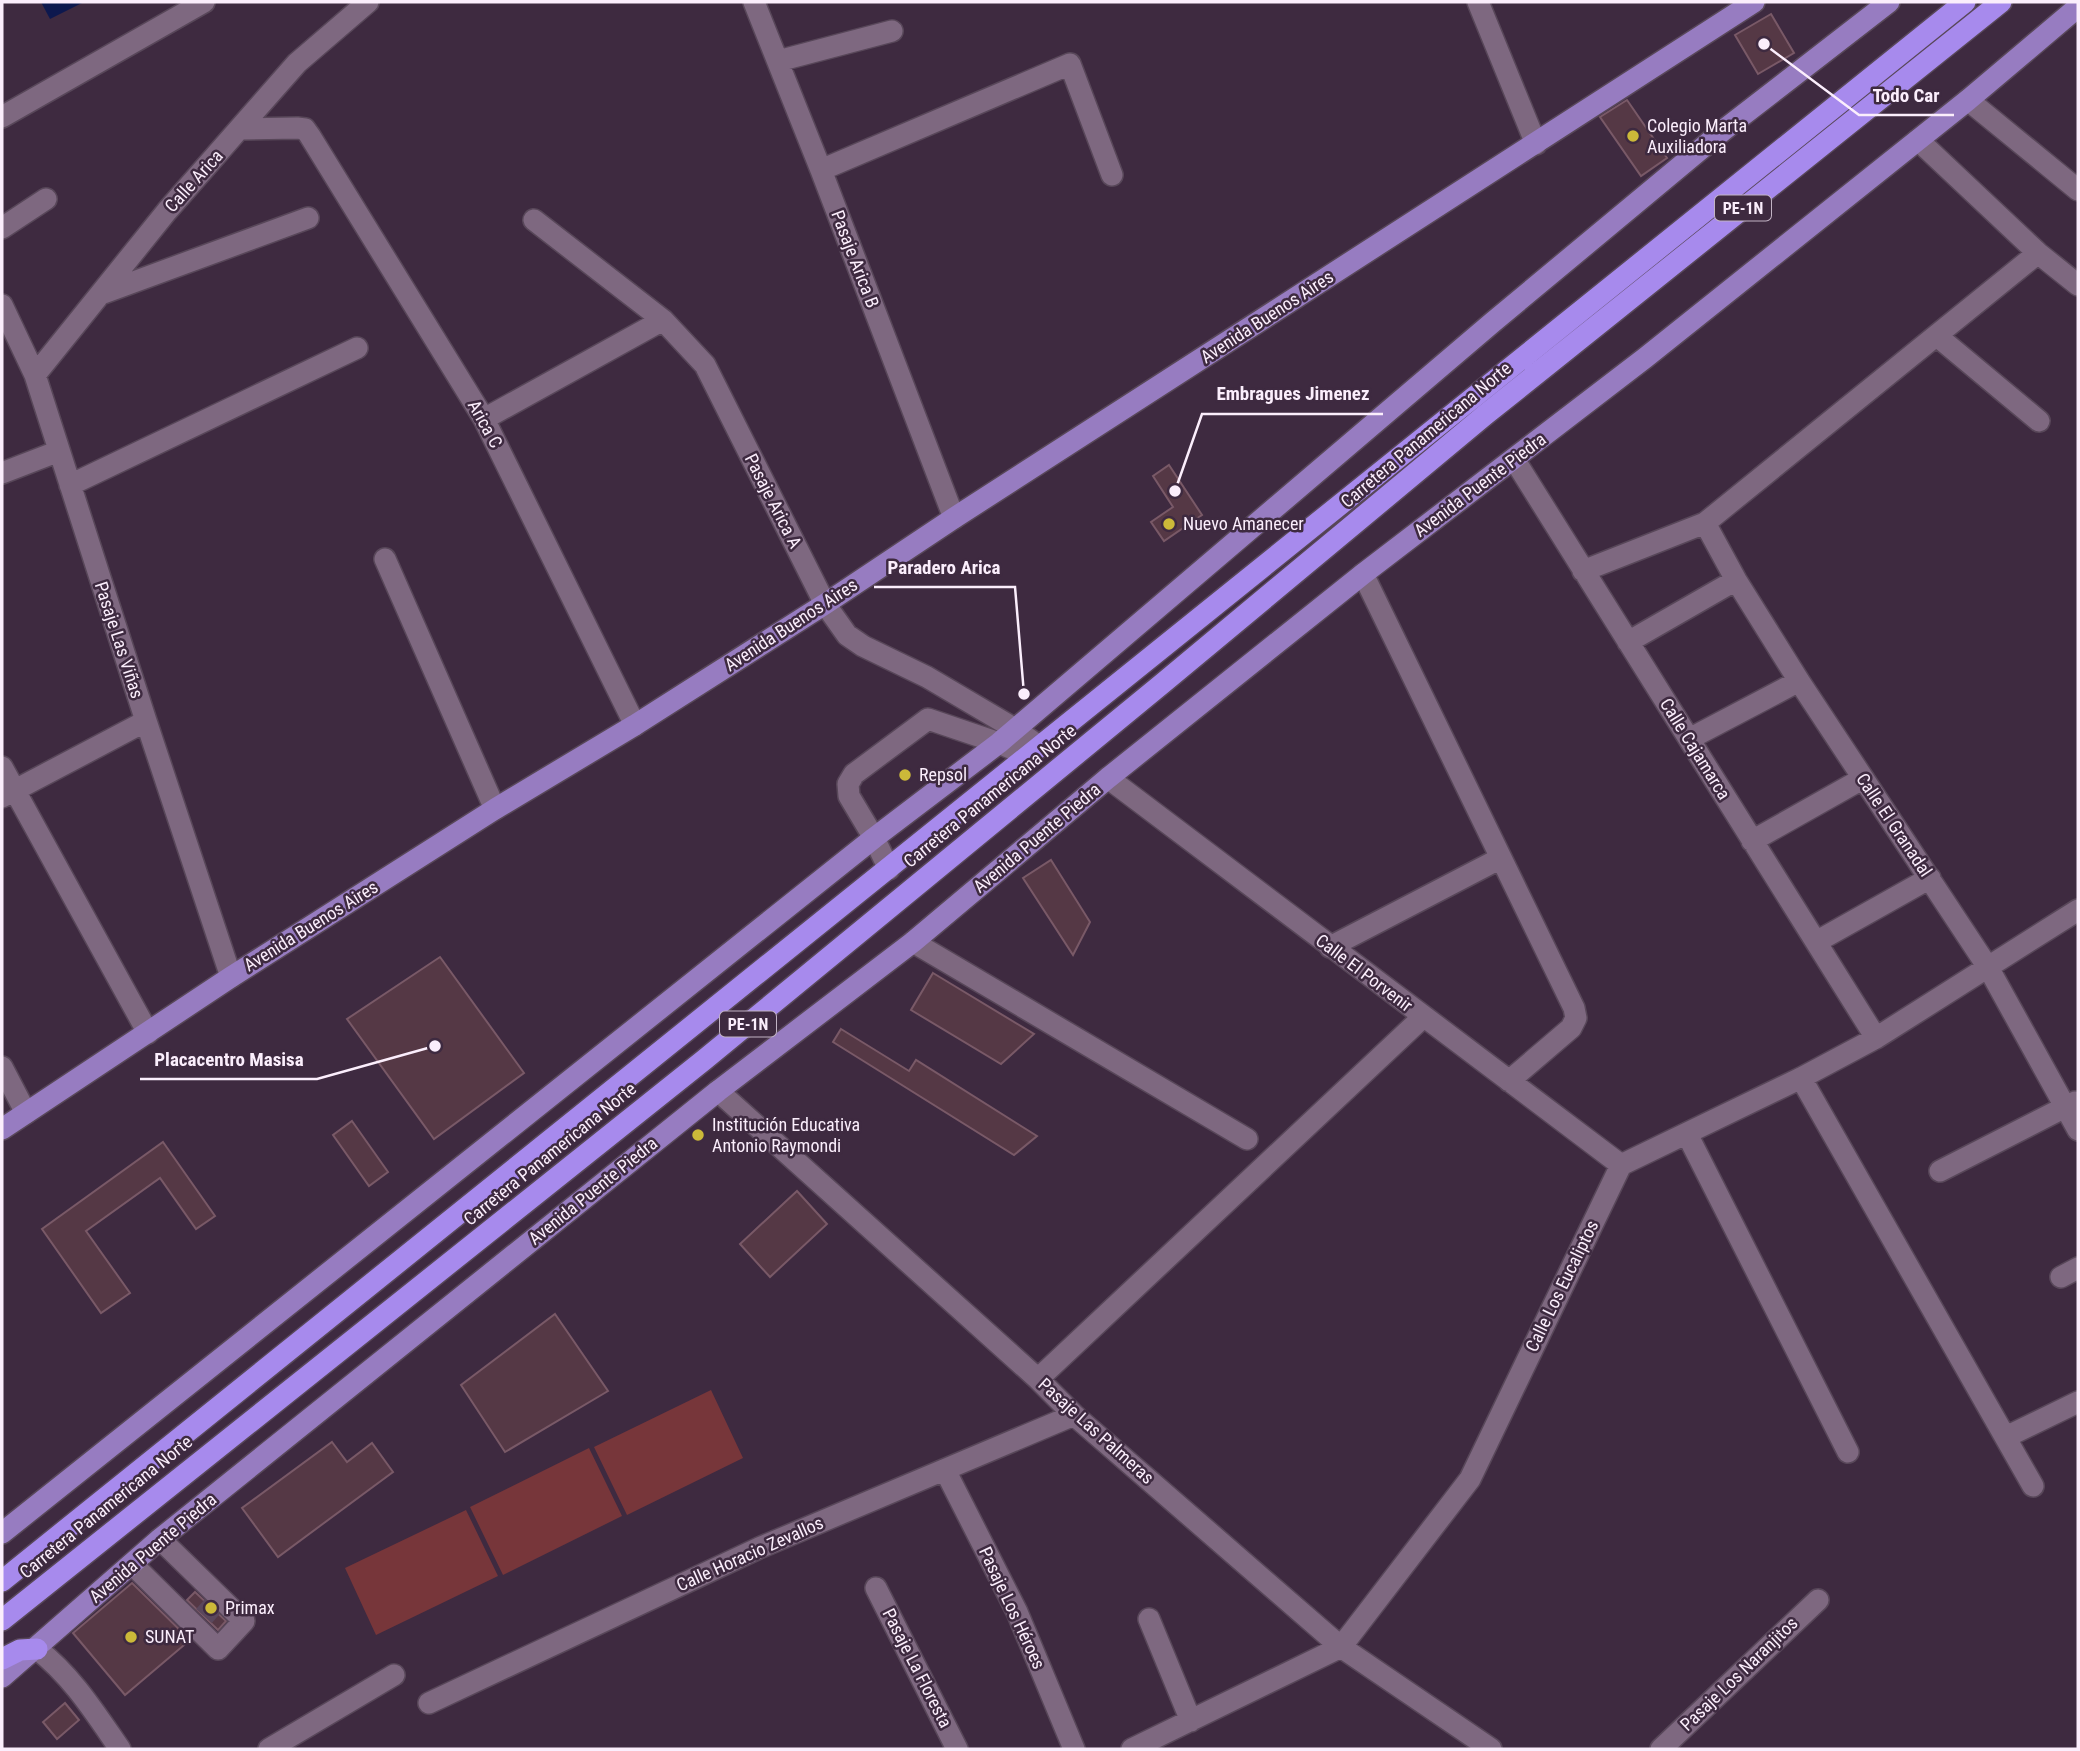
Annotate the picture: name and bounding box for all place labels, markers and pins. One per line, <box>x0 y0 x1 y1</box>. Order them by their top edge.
callout: Todo Car <box>1859 75 1954 115</box>
place label: Colegio Marta Auxiliadora <box>1647 115 1747 157</box>
marker: Colegio Marta Auxiliadora <box>1625 128 1641 144</box>
callout: Embragues Jimenez <box>1202 374 1383 414</box>
place label: Nuevo Amanecer <box>1183 513 1304 534</box>
marker: Nuevo Amanecer <box>1161 516 1177 532</box>
callout: Paradero Arica <box>874 547 1015 587</box>
place label: Repsol <box>919 764 967 785</box>
marker: Repsol <box>897 767 913 783</box>
callout: Placacentro Masisa <box>140 1039 317 1079</box>
place label: Institución Educativa Antonio Raymondi <box>712 1114 860 1156</box>
marker: Institución Educativa Antonio Raymondi <box>690 1127 706 1143</box>
place label: Primax <box>225 1597 275 1618</box>
marker: Primax <box>203 1600 219 1616</box>
place label: SUNAT <box>145 1626 194 1647</box>
marker: SUNAT <box>123 1629 139 1645</box>

